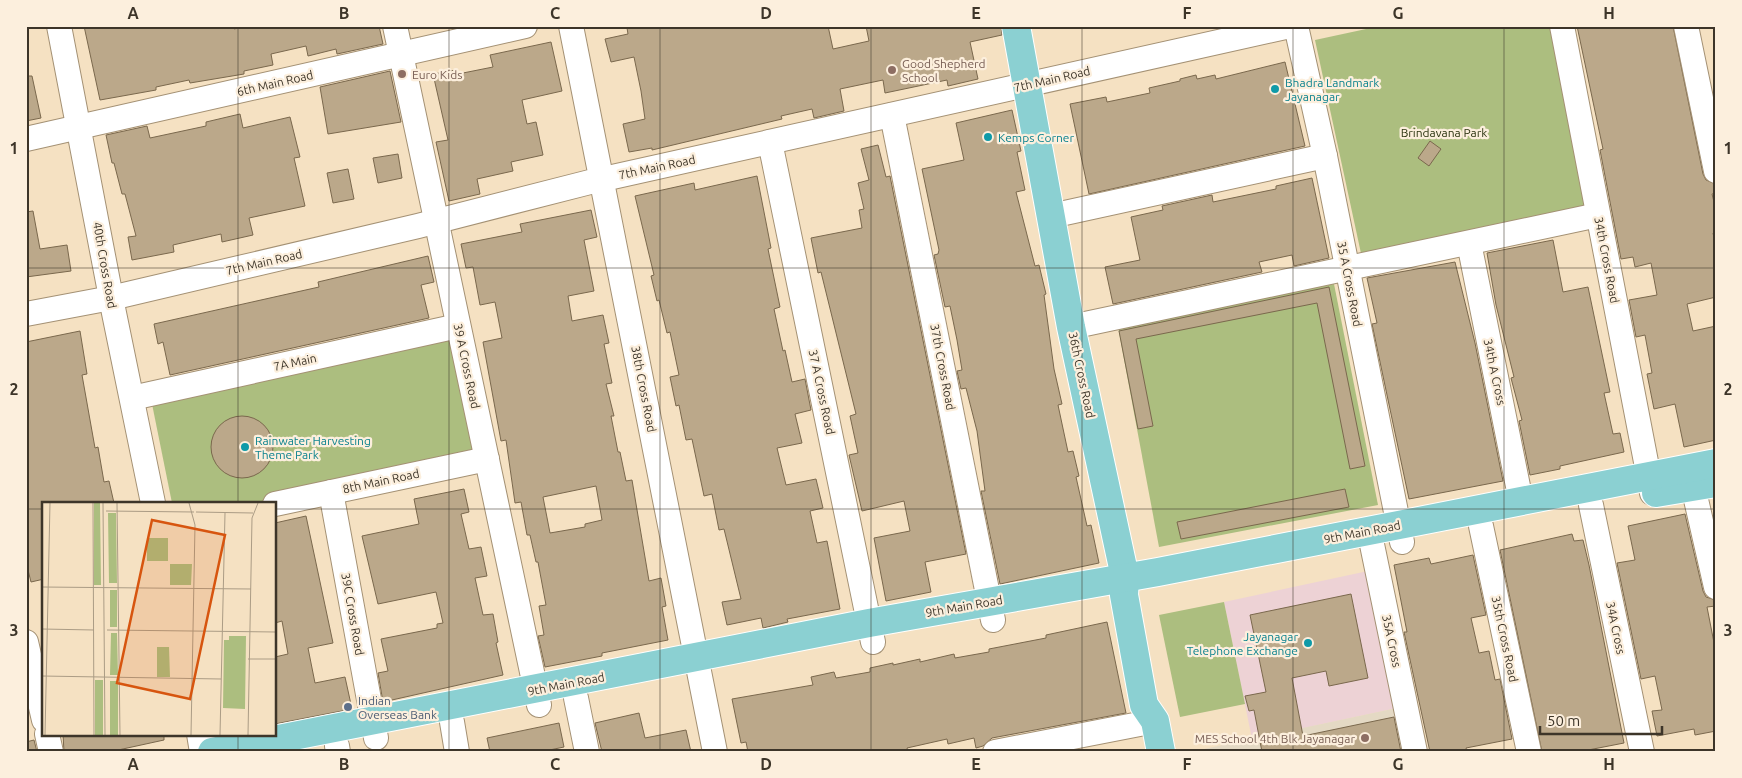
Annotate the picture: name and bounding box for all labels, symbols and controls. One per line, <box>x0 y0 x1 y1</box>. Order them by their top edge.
text: A <box>127 4 139 22</box>
text: B <box>339 4 349 22</box>
text: C <box>550 4 560 22</box>
text: D <box>760 4 772 22</box>
text: E <box>971 4 981 22</box>
text: F <box>1183 4 1192 22</box>
text: G <box>1392 4 1404 22</box>
text: H <box>1603 4 1615 22</box>
place label: Good Shepherd School <box>902 57 986 84</box>
marker: Good Shepherd School <box>886 64 898 76</box>
street label: 7th Main Road <box>1013 64 1091 94</box>
street label: 6th Main Road <box>236 68 314 98</box>
marker: Euro Kids <box>396 68 408 80</box>
place label: Euro Kids <box>412 68 463 81</box>
place label: Bhadra Landmark Jayanagar <box>1285 76 1379 103</box>
marker: Bhadra Landmark Jayanagar <box>1269 83 1281 95</box>
park label: Brindavana Park <box>1401 126 1487 139</box>
marker: Kemps Corner <box>982 131 994 143</box>
place label: Kemps Corner <box>998 131 1074 144</box>
text: 1 <box>9 139 19 157</box>
text: 1 <box>1723 139 1733 157</box>
street label: 7th Main Road <box>618 153 696 181</box>
street label: 34th Cross Road <box>1592 216 1622 304</box>
street label: 40th Cross Road <box>91 221 119 309</box>
street label: 35 A Cross Road <box>1335 240 1365 328</box>
street label: 7th Main Road <box>225 247 303 277</box>
street label: 39 A Cross Road <box>452 322 482 410</box>
street label: 37th Cross Road <box>928 323 958 411</box>
street label: 36th Cross Road <box>1067 331 1097 419</box>
street label: 34th A Cross <box>1482 338 1508 406</box>
street label: 38th Cross Road <box>629 345 659 433</box>
street label: 37 A Cross Road <box>807 348 837 436</box>
street label: 7A Main <box>272 351 318 373</box>
text: 2 <box>9 380 19 398</box>
text: 2 <box>1723 380 1733 398</box>
place label: Rainwater Harvesting Theme Park <box>255 434 371 461</box>
marker: Rainwater Harvesting Theme Park <box>239 441 251 453</box>
street label: 8th Main Road <box>342 467 420 495</box>
inset map <box>42 502 276 736</box>
street label: 9th Main Road <box>1323 518 1401 546</box>
street label: 39C Cross Road <box>339 572 367 656</box>
street label: 9th Main Road <box>925 593 1003 619</box>
street label: 35th Cross Road <box>1490 595 1520 683</box>
street label: 34A Cross <box>1604 601 1628 655</box>
street label: 35A Cross <box>1380 614 1404 668</box>
text: 3 <box>9 621 19 639</box>
text: 3 <box>1723 621 1733 639</box>
place label: Jayanagar Telephone Exchange <box>1187 630 1298 657</box>
marker: Jayanagar Telephone Exchange <box>1302 637 1314 649</box>
street label: 9th Main Road <box>527 670 605 698</box>
place label: Indian Overseas Bank <box>358 694 437 721</box>
marker: Indian Overseas Bank <box>342 701 354 713</box>
scale bar <box>1540 703 1662 735</box>
text: 50 m <box>1547 712 1580 729</box>
place label: MES School 4th Blk Jayanagar <box>1195 732 1355 745</box>
marker: MES School 4th Blk Jayanagar <box>1359 732 1371 744</box>
text: A <box>127 755 139 773</box>
text: B <box>339 755 349 773</box>
text: C <box>550 755 560 773</box>
text: D <box>760 755 772 773</box>
text: E <box>971 755 981 773</box>
text: F <box>1183 755 1192 773</box>
text: G <box>1392 755 1404 773</box>
text: H <box>1603 755 1615 773</box>

